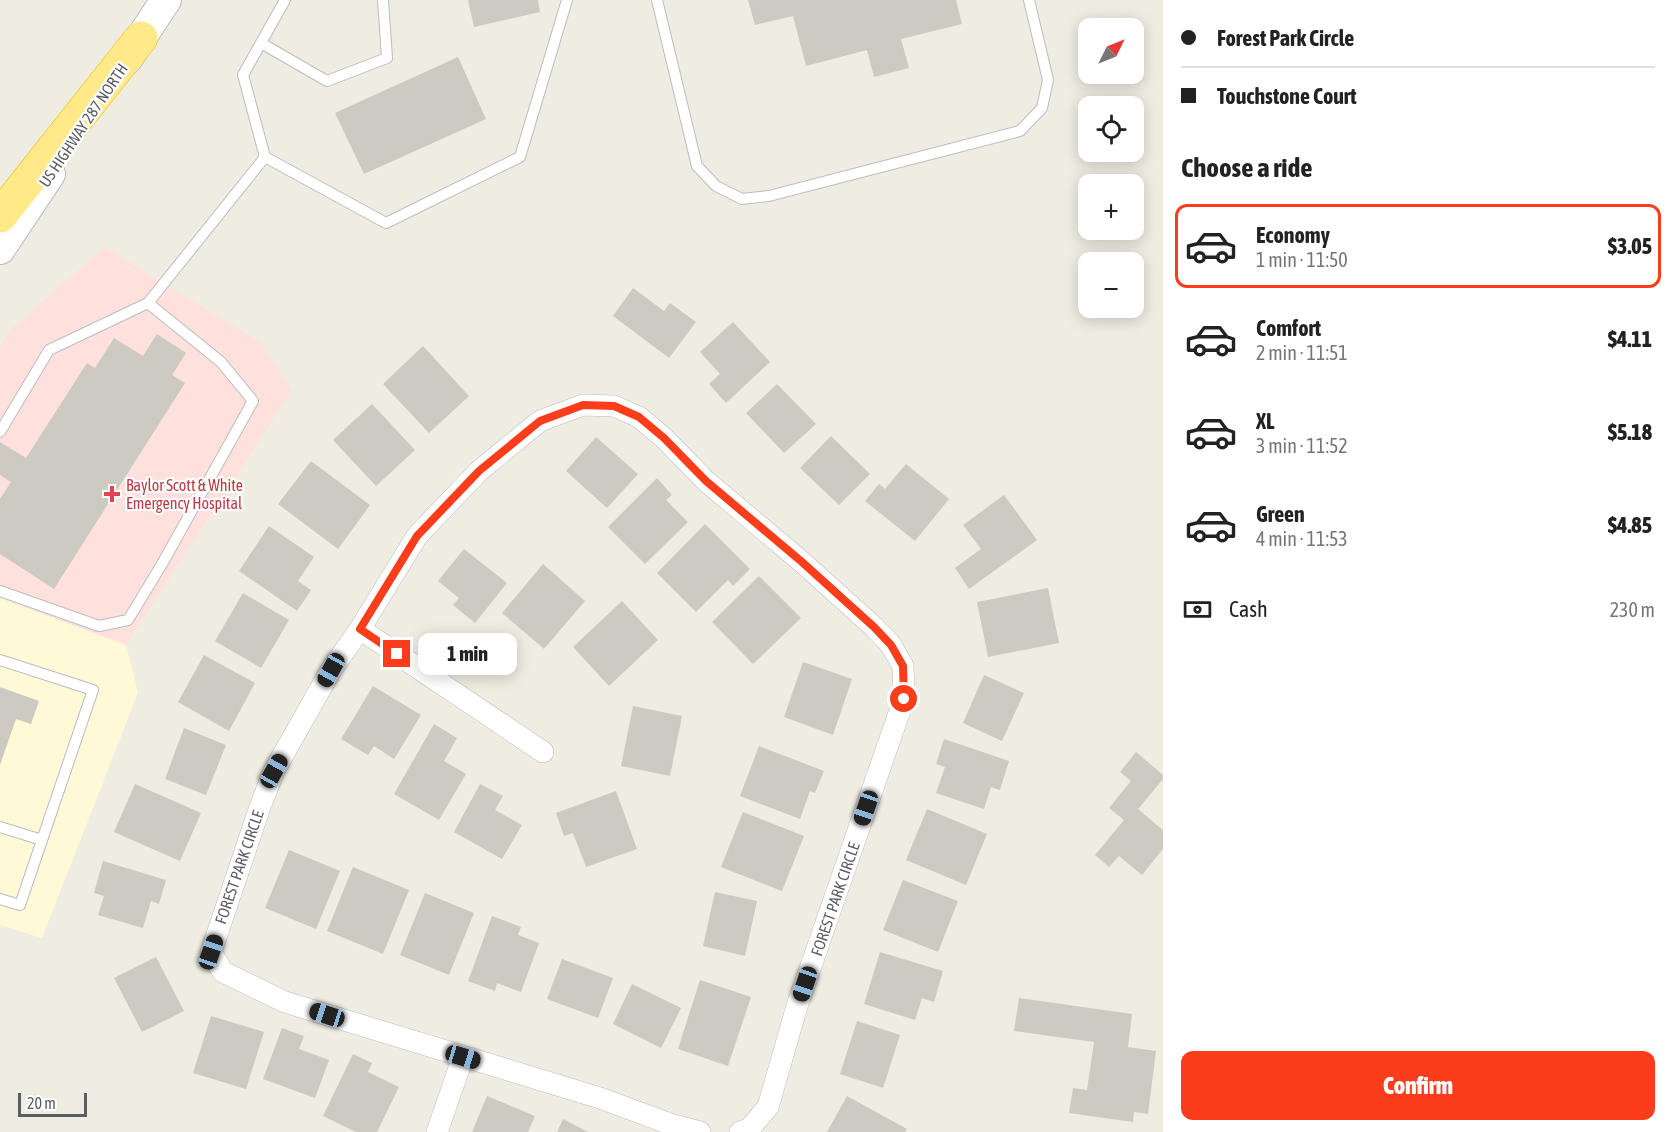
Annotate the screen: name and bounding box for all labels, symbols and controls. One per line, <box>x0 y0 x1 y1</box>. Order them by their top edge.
north arrow <box>1078 18 1144 84</box>
map controls <box>1078 18 1144 318</box>
text: Forest Park Circle <box>1217 25 1354 51</box>
street label: US HIGHWAY 287 NORTH <box>35 60 131 190</box>
text: Touchstone Court <box>1217 83 1356 109</box>
button: locate <box>1078 96 1144 162</box>
text: Choose a ride <box>1181 152 1313 183</box>
button: + <box>1078 174 1144 240</box>
icon: car <box>1184 219 1238 273</box>
text: Economy <box>1256 222 1330 248</box>
text: $3.05 <box>1608 233 1652 259</box>
text: 1 min · 11:50 <box>1256 248 1348 271</box>
button: − <box>1078 252 1144 318</box>
icon: car <box>1184 312 1238 366</box>
text: Comfort <box>1256 315 1321 341</box>
text: $4.11 <box>1608 326 1652 352</box>
text: 2 min · 11:51 <box>1256 341 1348 364</box>
icon: car <box>1184 405 1238 459</box>
text: XL <box>1256 408 1274 434</box>
text: $5.18 <box>1608 419 1652 445</box>
text: 3 min · 11:52 <box>1256 434 1348 457</box>
place label: Baylor Scott & White Emergency Hospital <box>126 476 243 513</box>
marker: Baylor Scott & White Emergency Hospital <box>103 485 121 503</box>
icon: car <box>1184 498 1238 552</box>
text: Green <box>1256 501 1305 527</box>
text: $4.85 <box>1608 512 1652 538</box>
text: 4 min · 11:53 <box>1256 527 1348 550</box>
icon: cash <box>1181 593 1214 626</box>
text: Cash <box>1229 596 1268 622</box>
text: 230 m <box>1610 598 1655 621</box>
callout: 1 min <box>418 633 517 675</box>
route end <box>383 640 410 667</box>
text: 1 min <box>447 642 488 665</box>
car <box>314 650 348 690</box>
route start <box>890 685 917 712</box>
car <box>257 751 291 791</box>
car <box>852 788 880 828</box>
street label: FOREST PARK CIRCLE <box>211 808 267 926</box>
street label: FOREST PARK CIRCLE <box>807 840 863 958</box>
car <box>197 932 225 972</box>
car <box>791 964 819 1004</box>
car <box>307 1001 347 1029</box>
car <box>443 1043 483 1071</box>
button: Confirm <box>1181 1051 1655 1120</box>
scale bar <box>18 1090 87 1118</box>
text: 20 m <box>27 1094 56 1112</box>

